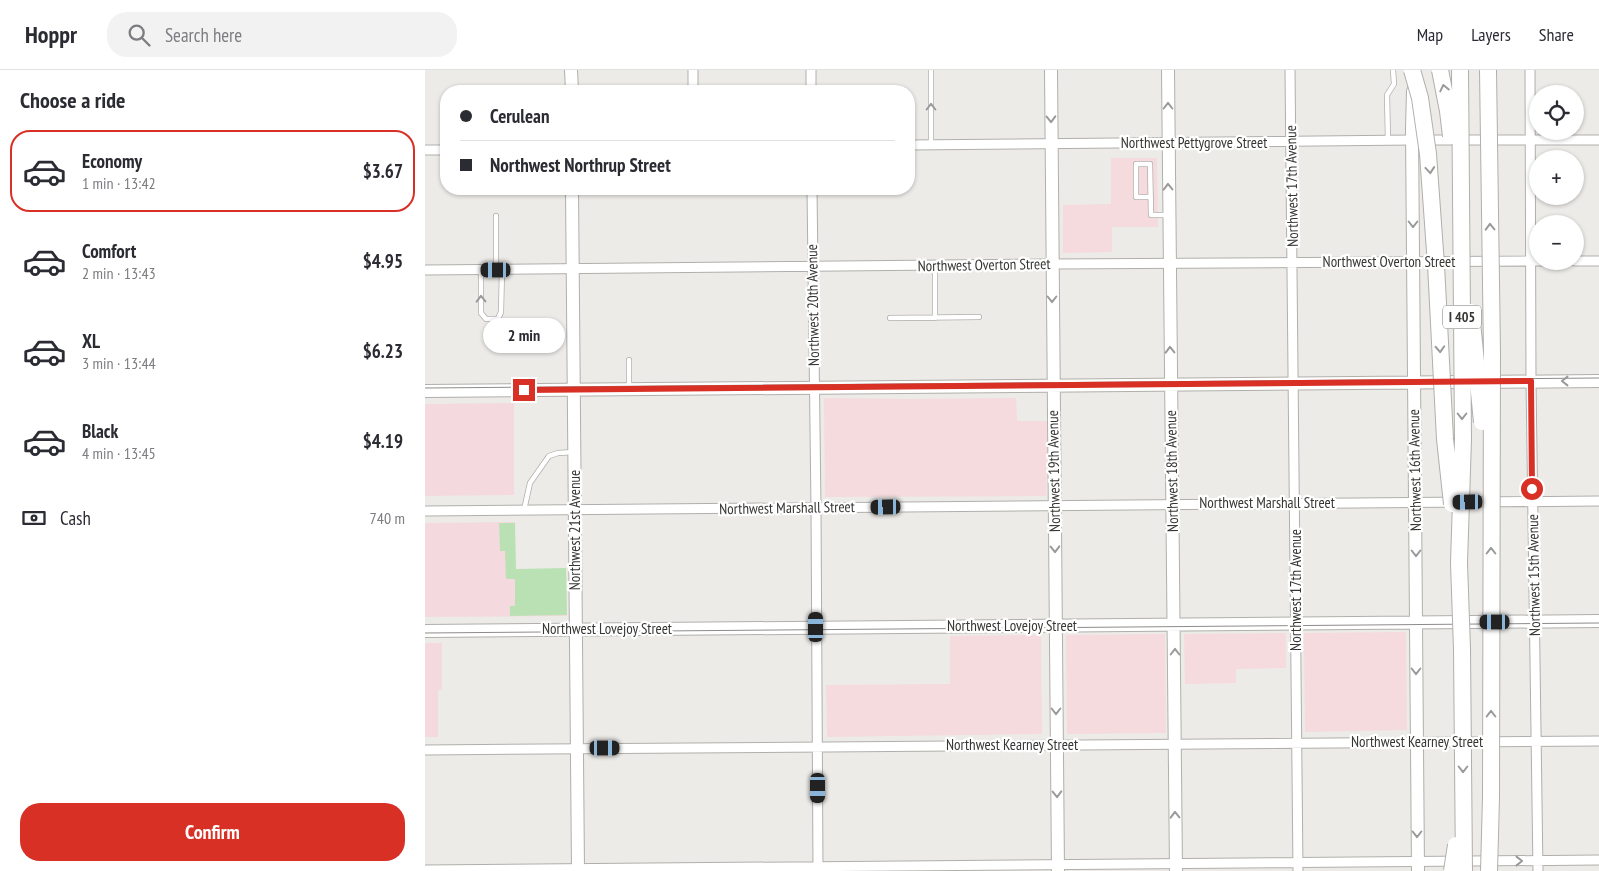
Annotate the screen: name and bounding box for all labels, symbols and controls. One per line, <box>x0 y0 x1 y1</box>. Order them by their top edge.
search box <box>107 12 457 57</box>
text: Hoppr <box>25 19 77 50</box>
icon: search <box>125 21 153 49</box>
text: Search here <box>165 23 242 47</box>
text: Map <box>1417 23 1443 46</box>
text: Layers <box>1471 23 1511 46</box>
text: Share <box>1539 23 1574 46</box>
one-way arrow <box>1439 83 1450 92</box>
map controls <box>1529 85 1584 270</box>
button: locate <box>1529 85 1584 140</box>
text: Choose a ride <box>20 86 125 114</box>
one-way arrow <box>1163 102 1173 110</box>
one-way arrow <box>926 103 936 111</box>
text: Cerulean <box>490 104 549 128</box>
one-way arrow <box>1046 115 1056 123</box>
street label: Northwest 17th Avenue <box>1281 125 1302 247</box>
street label: Northwest Pettygrove Street <box>1121 133 1267 152</box>
icon: car <box>22 149 67 194</box>
text: Economy <box>82 149 142 173</box>
button: + <box>1529 150 1584 205</box>
text: Northwest Northrup Street <box>490 153 671 177</box>
text: $3.67 <box>363 159 403 183</box>
one-way arrow <box>1424 166 1435 174</box>
text: 1 min · 13:42 <box>82 173 156 193</box>
one-way arrow <box>1163 183 1173 191</box>
button: − <box>1529 215 1584 270</box>
one-way arrow <box>1408 220 1418 228</box>
one-way arrow <box>1485 222 1495 230</box>
icon: car <box>22 239 67 284</box>
text: Comfort <box>82 239 136 263</box>
street label: Northwest 20th Avenue <box>802 244 823 366</box>
text: $4.95 <box>363 249 403 273</box>
street label: Northwest Overton Street <box>1323 252 1455 271</box>
street label: Northwest Overton Street <box>917 254 1051 275</box>
text: 2 min · 13:43 <box>82 263 156 283</box>
car <box>481 263 511 278</box>
one-way arrow <box>476 295 486 303</box>
one-way arrow <box>1047 295 1057 303</box>
road number: I 405 <box>1443 306 1481 328</box>
callout: 2 min <box>483 318 565 352</box>
text: 2 min <box>508 325 540 345</box>
icon: car <box>22 329 67 374</box>
text: XL <box>82 329 100 353</box>
text: $6.23 <box>363 339 403 363</box>
one-way arrow <box>1435 345 1446 353</box>
one-way arrow <box>1165 346 1175 354</box>
text: 3 min · 13:44 <box>82 353 156 373</box>
one-way arrow <box>1561 376 1568 386</box>
route end <box>513 379 535 401</box>
street label: Northwest 16th Avenue <box>1404 409 1425 531</box>
street label: Northwest 19th Avenue <box>1043 410 1064 532</box>
street label: Northwest 18th Avenue <box>1161 410 1182 532</box>
one-way arrow <box>1457 412 1467 420</box>
icon: car <box>22 419 67 464</box>
text: Black <box>82 419 118 443</box>
text: $4.19 <box>363 429 403 453</box>
text: 4 min · 13:45 <box>82 443 156 463</box>
street label: Northwest 21st Avenue <box>565 470 584 590</box>
route start <box>1521 478 1543 500</box>
street label: Northwest Marshall Street <box>1199 493 1335 512</box>
car <box>1452 494 1483 510</box>
street label: Northwest Marshall Street <box>719 497 855 518</box>
car <box>870 499 901 515</box>
icon: cash <box>20 504 48 532</box>
text: Cash <box>60 506 91 530</box>
text: 740 m <box>370 508 405 528</box>
street label: Northwest 15th Avenue <box>1523 514 1544 636</box>
street label: Northwest 17th Avenue <box>1286 529 1305 651</box>
one-way arrow <box>1049 545 1060 553</box>
one-way arrow <box>1486 547 1496 555</box>
one-way arrow <box>1411 550 1421 557</box>
car <box>808 612 823 642</box>
car <box>1480 615 1510 630</box>
street label: Northwest Lovejoy Street <box>947 616 1077 635</box>
street label: Northwest Lovejoy Street <box>542 619 672 638</box>
one-way arrow <box>1170 648 1180 656</box>
one-way arrow <box>1411 668 1421 676</box>
one-way arrow <box>1051 708 1061 715</box>
one-way arrow <box>1486 710 1496 718</box>
street label: Northwest Kearney Street <box>1351 732 1483 751</box>
street label: Northwest Kearney Street <box>946 735 1078 754</box>
car <box>590 741 620 756</box>
one-way arrow <box>1458 766 1468 774</box>
car <box>810 773 825 803</box>
one-way arrow <box>1052 790 1062 798</box>
button: Confirm <box>20 803 405 861</box>
one-way arrow <box>1170 811 1181 819</box>
one-way arrow <box>1412 830 1422 838</box>
one-way arrow <box>1516 856 1523 866</box>

